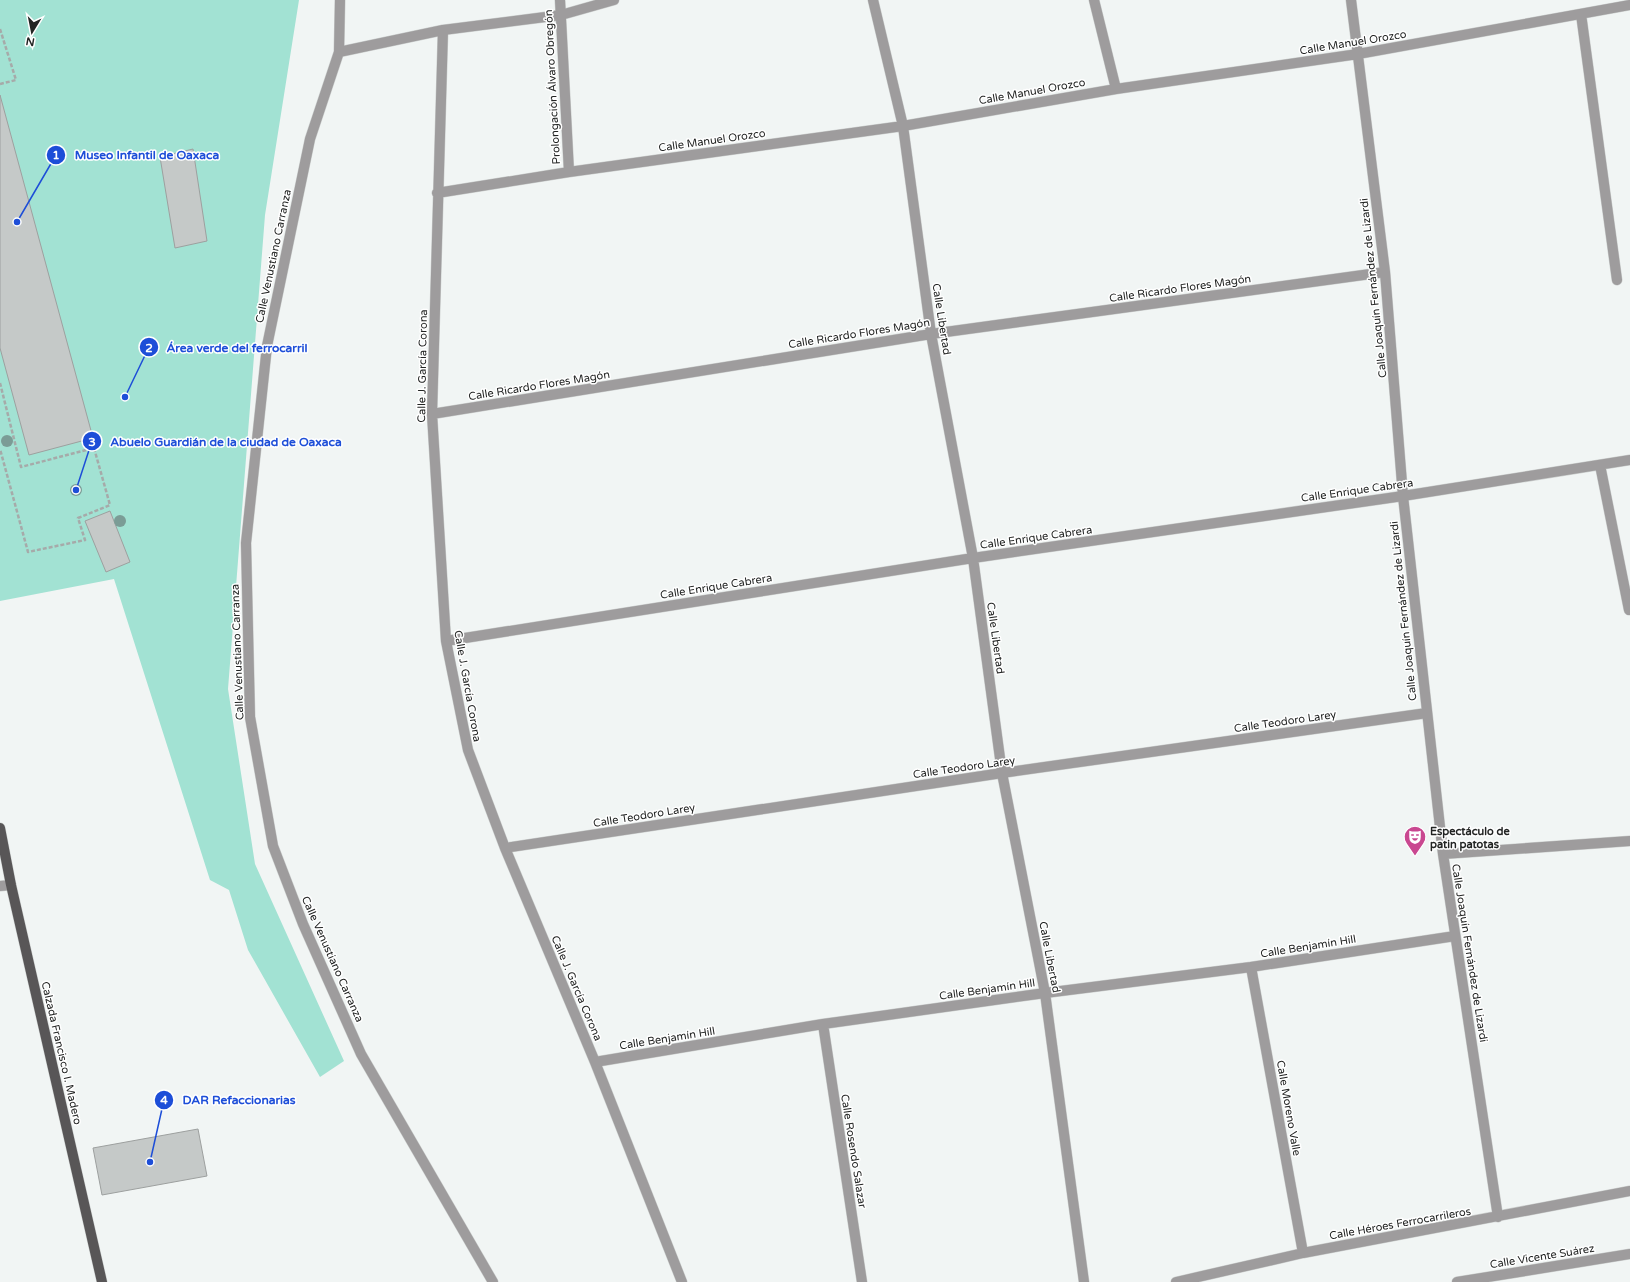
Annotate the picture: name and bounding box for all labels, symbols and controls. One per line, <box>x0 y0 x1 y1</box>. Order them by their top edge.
street label: Prolongación Álvaro Obregón <box>541 9 563 165</box>
north arrow <box>12 12 52 52</box>
street label: Calle Manuel Orozco <box>1299 28 1408 57</box>
text: N <box>25 34 36 49</box>
street label: Calle Manuel Orozco <box>978 76 1087 107</box>
street label: Calle Manuel Orozco <box>658 127 767 154</box>
callout: Museo Infantil de Oaxaca <box>46 143 227 167</box>
text: 1 <box>52 148 60 162</box>
text: Museo Infantil de Oaxaca <box>75 148 219 162</box>
street label: Calle Venustiano Carranza <box>253 188 294 324</box>
street label: Calle Joaquín Fernández de Lizardi <box>1358 197 1389 378</box>
street label: Calle Ricardo Flores Magón <box>1108 272 1252 305</box>
street label: Calle Libertad <box>929 282 954 356</box>
street label: Calle J. García Corona <box>415 309 430 423</box>
street label: Calle Ricardo Flores Magón <box>787 316 931 351</box>
callout: Área verde del ferrocarril <box>139 335 316 359</box>
text: 2 <box>145 341 153 355</box>
text: Área verde del ferrocarril <box>166 341 308 355</box>
street label: Calle Ricardo Flores Magón <box>467 368 611 403</box>
callout: Abuelo Guardián de la ciudad de Oaxaca <box>82 429 350 453</box>
text: 3 <box>88 435 96 449</box>
text: Abuelo Guardián de la ciudad de Oaxaca <box>110 435 342 449</box>
street label: Calle Enrique Cabrera <box>1300 476 1414 505</box>
street label: Calle Joaquín Fernández de Lizardi <box>1388 520 1419 701</box>
street label: Calle Enrique Cabrera <box>979 523 1093 552</box>
street label: Calle Enrique Cabrera <box>659 571 773 602</box>
street label: Calle Venustiano Carranza <box>229 584 246 720</box>
street label: Calle Libertad <box>984 601 1007 675</box>
street label: Calle J. García Corona <box>451 629 484 743</box>
street label: Calle Teodoro Larey <box>1233 708 1337 735</box>
street label: Calle Teodoro Larey <box>912 754 1016 781</box>
street label: Calle Teodoro Larey <box>592 801 696 830</box>
theatre icon: Espectáculo de patin patotas <box>1402 824 1428 857</box>
place label: Espectáculo de patin patotas <box>1430 825 1510 852</box>
street label: Calle Joaquín Fernández de Lizardi <box>1449 863 1490 1043</box>
street label: Calle Venustiano Carranza <box>299 894 366 1024</box>
street label: Calle Libertad <box>1036 920 1063 994</box>
street label: Calle Benjamín Hill <box>1259 933 1357 960</box>
street label: Calle J. García Corona <box>548 934 605 1043</box>
street label: Calle Benjamín Hill <box>938 976 1036 1003</box>
street label: Calzada Francisco I. Madero <box>39 980 84 1126</box>
street label: Calle Benjamín Hill <box>618 1025 716 1052</box>
street label: Calle Moreno Valle <box>1274 1059 1303 1157</box>
callout: DAR Refaccionarias <box>154 1088 303 1112</box>
text: 4 <box>160 1093 168 1107</box>
text: DAR Refaccionarias <box>182 1093 296 1107</box>
street label: Calle Rosendo Salazar <box>838 1093 869 1210</box>
street label: Calle Héroes Ferrocarrileros <box>1328 1205 1472 1242</box>
street label: Calle Vicente Suárez <box>1489 1242 1596 1271</box>

